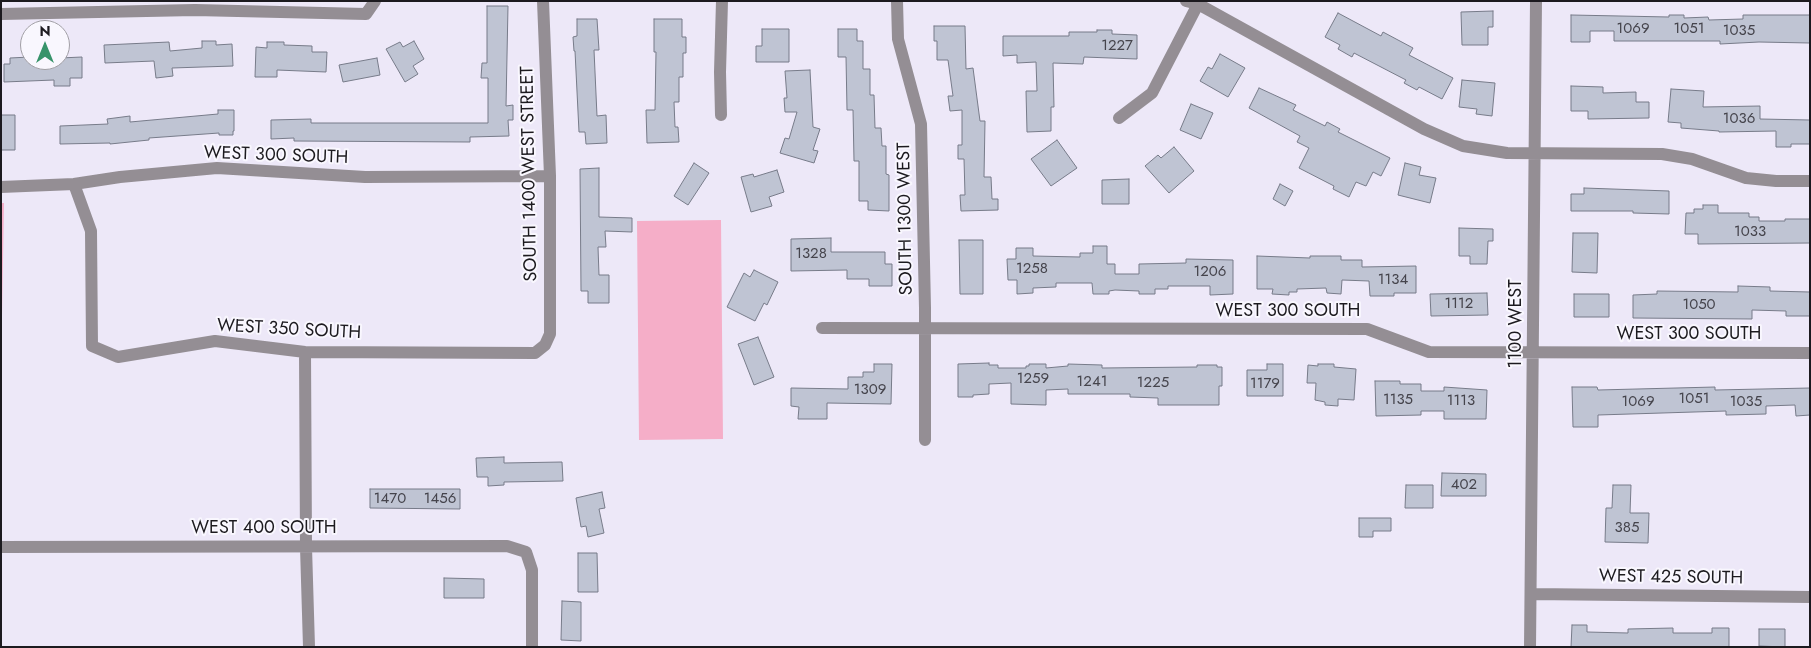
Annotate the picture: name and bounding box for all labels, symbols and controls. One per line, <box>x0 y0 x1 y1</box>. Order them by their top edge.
north arrow <box>20 20 70 70</box>
house number: 1069 <box>1616 20 1650 38</box>
house number: 1051 <box>1674 20 1704 38</box>
text: N <box>39 21 51 41</box>
house number: 1035 <box>1723 22 1755 40</box>
house number: 1227 <box>1101 37 1133 55</box>
street label: SOUTH 1400 WEST STREET <box>517 66 543 282</box>
house number: 1036 <box>1723 110 1755 128</box>
street label: SOUTH 1300 WEST <box>894 142 918 296</box>
street label: WEST 300 SOUTH <box>203 143 349 169</box>
house number: 1033 <box>1734 223 1766 241</box>
house number: 1328 <box>795 245 827 263</box>
house number: 1258 <box>1016 260 1048 278</box>
house number: 1206 <box>1194 263 1226 281</box>
house number: 1134 <box>1378 271 1408 289</box>
street label: 1100 WEST <box>1506 279 1528 369</box>
house number: 1112 <box>1445 295 1473 313</box>
house number: 1050 <box>1682 296 1716 314</box>
street label: WEST 300 SOUTH <box>1216 301 1360 323</box>
street label: WEST 350 SOUTH <box>216 315 362 345</box>
street label: WEST 300 SOUTH <box>1617 324 1761 346</box>
house number: 1259 <box>1017 370 1049 388</box>
house number: 1241 <box>1077 373 1107 391</box>
house number: 1225 <box>1137 374 1169 392</box>
house number: 1179 <box>1250 375 1280 393</box>
house number: 1309 <box>854 381 886 399</box>
house number: 1051 <box>1679 390 1709 408</box>
house number: 1135 <box>1383 391 1413 409</box>
house number: 1113 <box>1447 392 1475 410</box>
house number: 1069 <box>1621 393 1655 411</box>
house number: 1035 <box>1730 393 1762 411</box>
house number: 402 <box>1451 476 1477 494</box>
house number: 1470 <box>374 490 406 508</box>
house number: 1456 <box>424 490 456 508</box>
street label: WEST 400 SOUTH <box>191 518 337 540</box>
house number: 385 <box>1615 519 1639 537</box>
street label: WEST 425 SOUTH <box>1599 566 1743 590</box>

